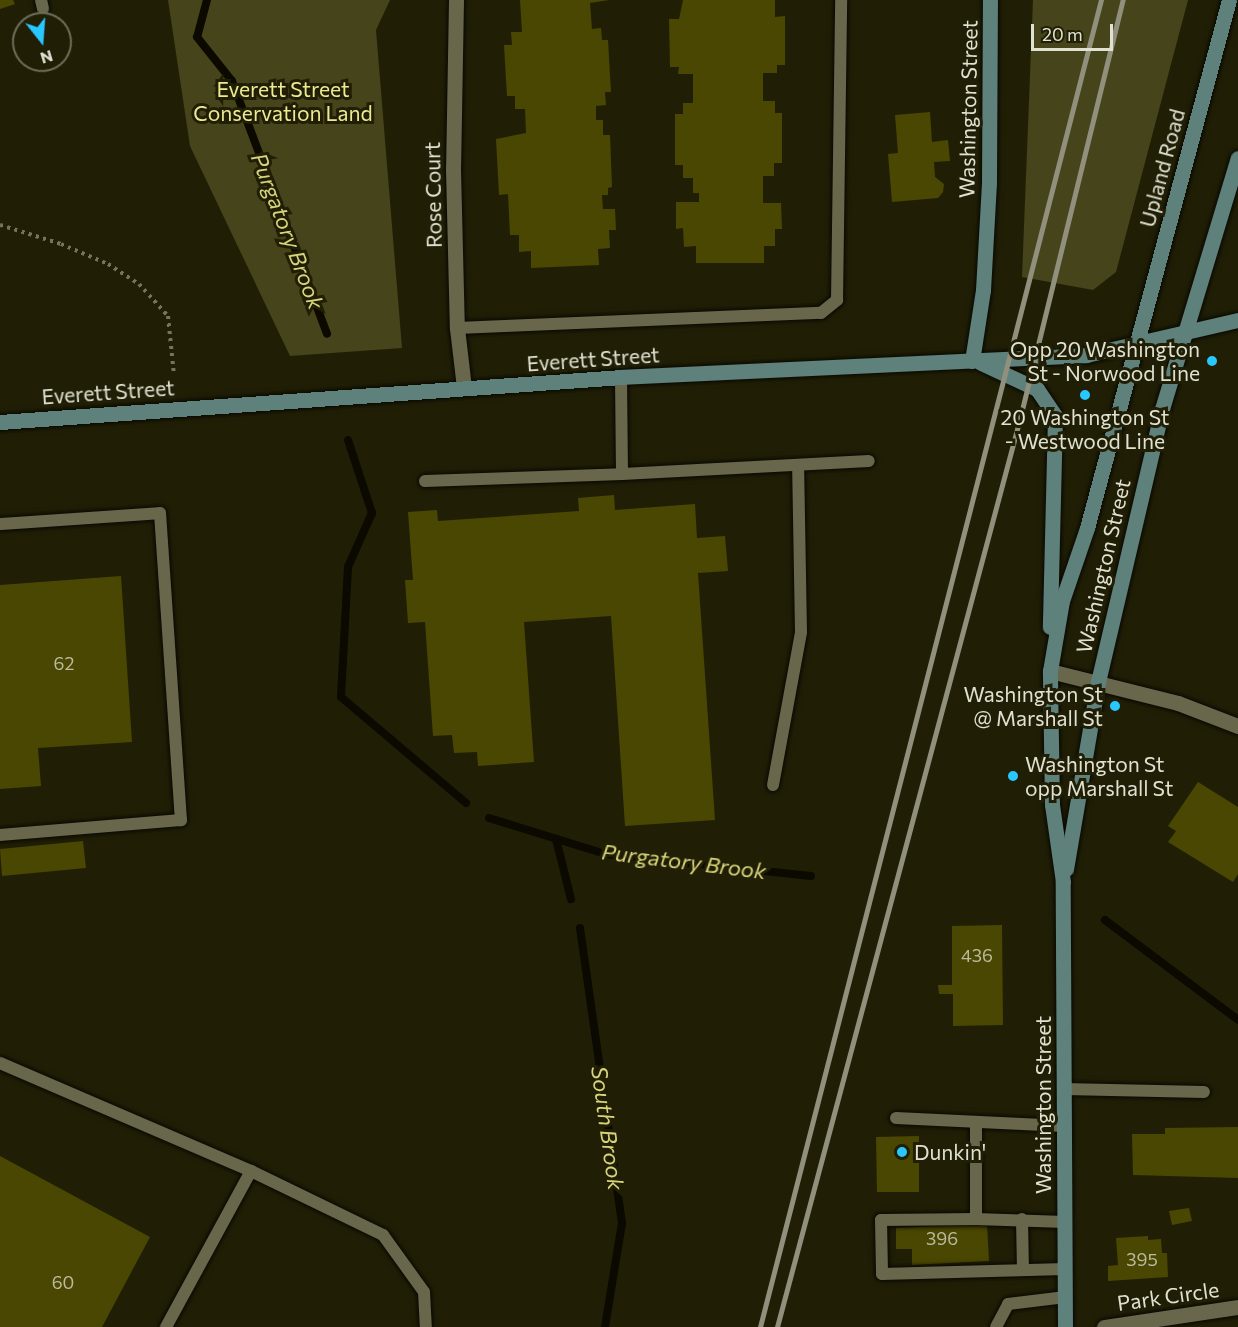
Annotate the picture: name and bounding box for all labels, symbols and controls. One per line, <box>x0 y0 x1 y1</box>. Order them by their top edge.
north arrow <box>12 12 72 72</box>
scale bar <box>1034 12 1116 50</box>
street label: Washington Street <box>954 20 982 198</box>
text: 20 m <box>1042 23 1083 45</box>
text: N <box>38 47 55 69</box>
park label: Everett Street Conservation Land <box>193 76 373 126</box>
street label: Upland Road <box>1134 106 1190 230</box>
street label: Rose Court <box>419 142 447 248</box>
water label: Purgatory Brook <box>246 149 330 313</box>
place label: Opp 20 Washington St - Norwood Line <box>1010 336 1200 386</box>
street label: Everett Street <box>526 342 660 376</box>
marker: Opp 20 Washington St - Norwood Line <box>1205 354 1219 368</box>
street label: Everett Street <box>41 375 175 409</box>
marker: 20 Washington St - Westwood Line <box>1078 388 1092 402</box>
place label: 20 Washington St - Westwood Line <box>1001 404 1169 454</box>
street label: Washington Street <box>1071 476 1135 656</box>
house number: 62 <box>54 652 74 674</box>
place label: Washington St @ Marshall St <box>964 681 1103 731</box>
marker: Washington St @ Marshall St <box>1108 699 1122 713</box>
place label: Washington St opp Marshall St <box>1025 751 1173 801</box>
marker: Washington St opp Marshall St <box>1006 769 1020 783</box>
water label: Purgatory Brook <box>600 838 768 884</box>
house number: 436 <box>961 944 993 966</box>
street label: Washington Street <box>1030 1016 1056 1194</box>
water label: South Brook <box>586 1064 630 1192</box>
place label: Dunkin' <box>914 1139 986 1165</box>
marker: Dunkin' <box>895 1145 909 1159</box>
house number: 396 <box>926 1227 958 1249</box>
house number: 395 <box>1126 1248 1158 1270</box>
house number: 60 <box>52 1271 74 1293</box>
street label: Park Circle <box>1115 1276 1221 1316</box>

